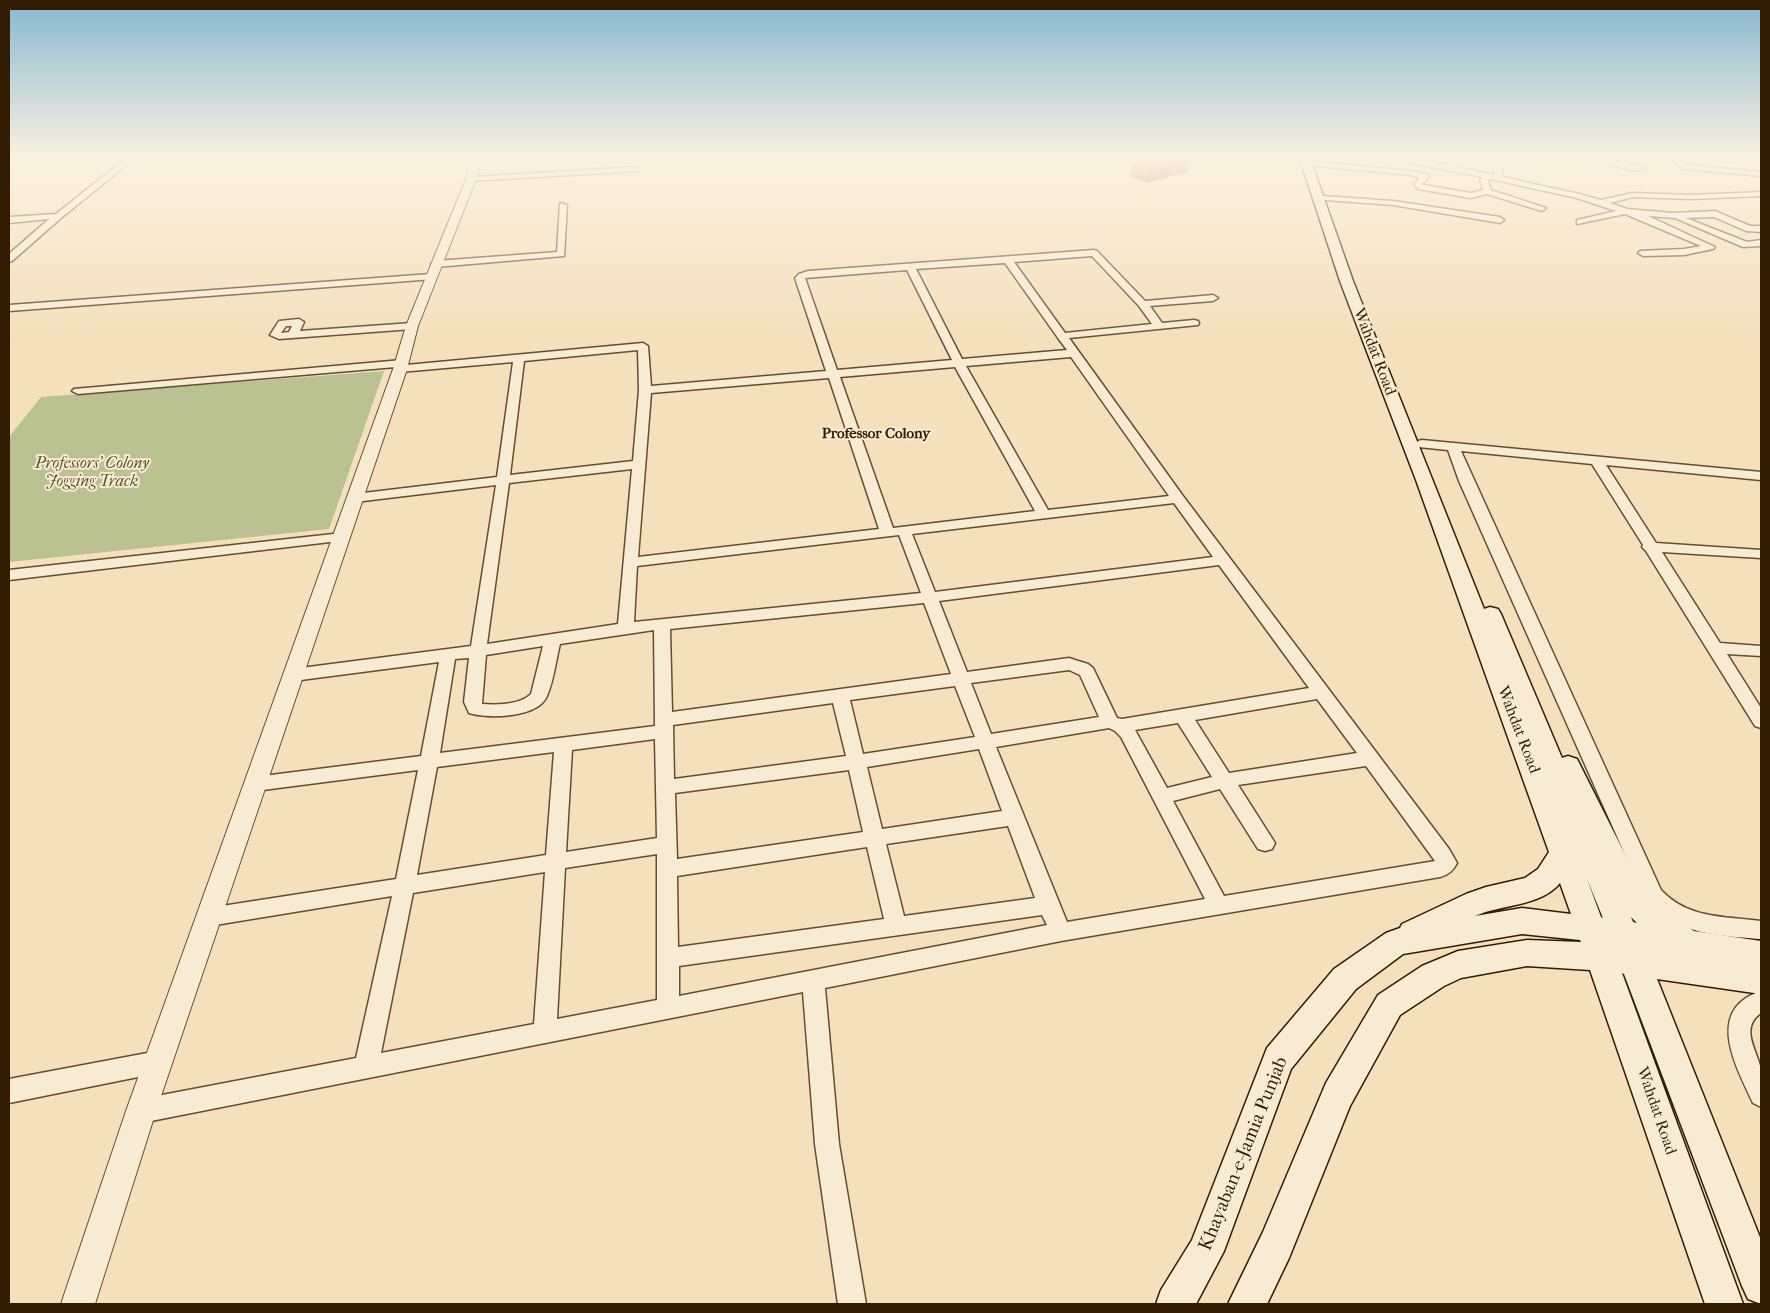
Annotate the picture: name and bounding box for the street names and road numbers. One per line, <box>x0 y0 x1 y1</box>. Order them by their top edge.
street label: Wahdat Road <box>1349 306 1399 398</box>
street label: Wahdat Road <box>1493 684 1543 776</box>
street label: Khayaban-e-Jamia Punjab <box>1195 1054 1293 1254</box>
street label: Wahdat Road <box>1632 1064 1680 1158</box>

